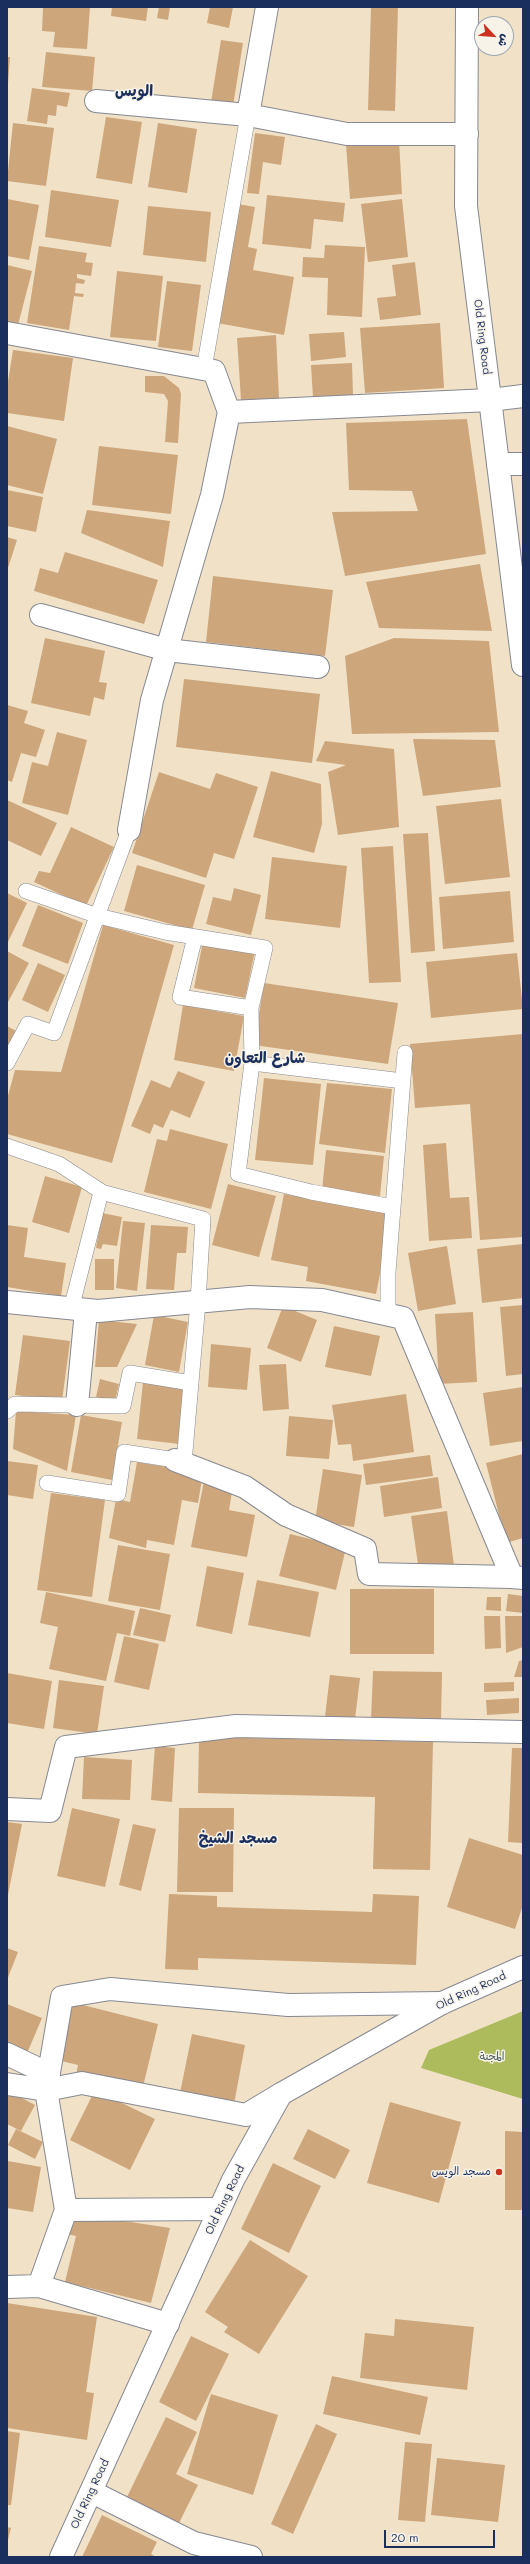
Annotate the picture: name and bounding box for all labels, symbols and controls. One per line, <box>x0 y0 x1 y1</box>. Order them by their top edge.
north arrow <box>474 16 514 56</box>
text: ش <box>495 32 514 50</box>
district label: الويس <box>115 82 153 100</box>
street label: Old Ring Road <box>471 299 493 375</box>
district label: شارع التعاون <box>225 1049 305 1067</box>
district label: مسجد الشيخ <box>198 1829 278 1847</box>
street label: Old Ring Road <box>434 1969 508 2013</box>
park label: المجنة <box>479 2050 505 2064</box>
street label: Old Ring Road <box>202 2163 248 2237</box>
place label: مسجد الويس <box>432 2165 491 2179</box>
marker: مسجد الويس <box>494 2167 504 2177</box>
street label: Old Ring Road <box>68 2457 112 2531</box>
scale bar <box>386 2522 497 2548</box>
text: 20 m <box>391 2529 419 2545</box>

